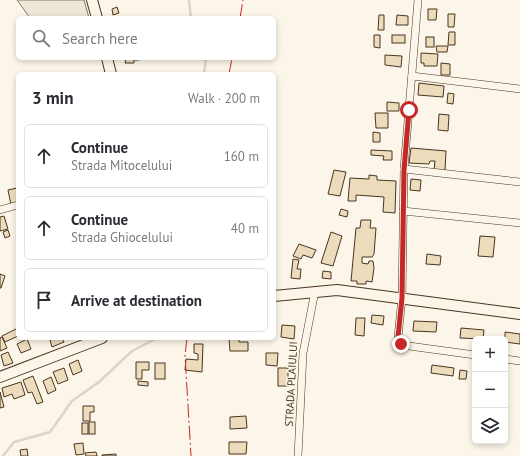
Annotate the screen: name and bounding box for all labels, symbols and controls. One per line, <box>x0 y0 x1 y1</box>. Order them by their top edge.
search box <box>16 16 276 60</box>
icon: search <box>30 27 52 49</box>
text: Search here <box>62 29 138 48</box>
text: 3 min <box>32 87 73 109</box>
text: Walk · 200 m <box>188 90 260 107</box>
route start <box>400 101 418 119</box>
text: Continue <box>71 138 128 157</box>
icon: ahead <box>33 145 55 167</box>
text: 160 m <box>224 148 259 165</box>
text: Strada Mitocelului <box>71 157 172 174</box>
text: Continue <box>71 210 128 229</box>
icon: ahead <box>33 217 55 239</box>
text: 40 m <box>231 220 259 237</box>
text: Strada Ghiocelului <box>71 229 173 246</box>
icon: arrive <box>33 289 55 311</box>
text: Arrive at destination <box>71 291 202 310</box>
route end <box>392 335 410 353</box>
map controls <box>472 336 508 444</box>
button: + <box>472 336 508 372</box>
street label: STRADA PLAIULUI <box>282 341 300 427</box>
button: − <box>472 372 508 408</box>
button: layers <box>472 408 508 444</box>

